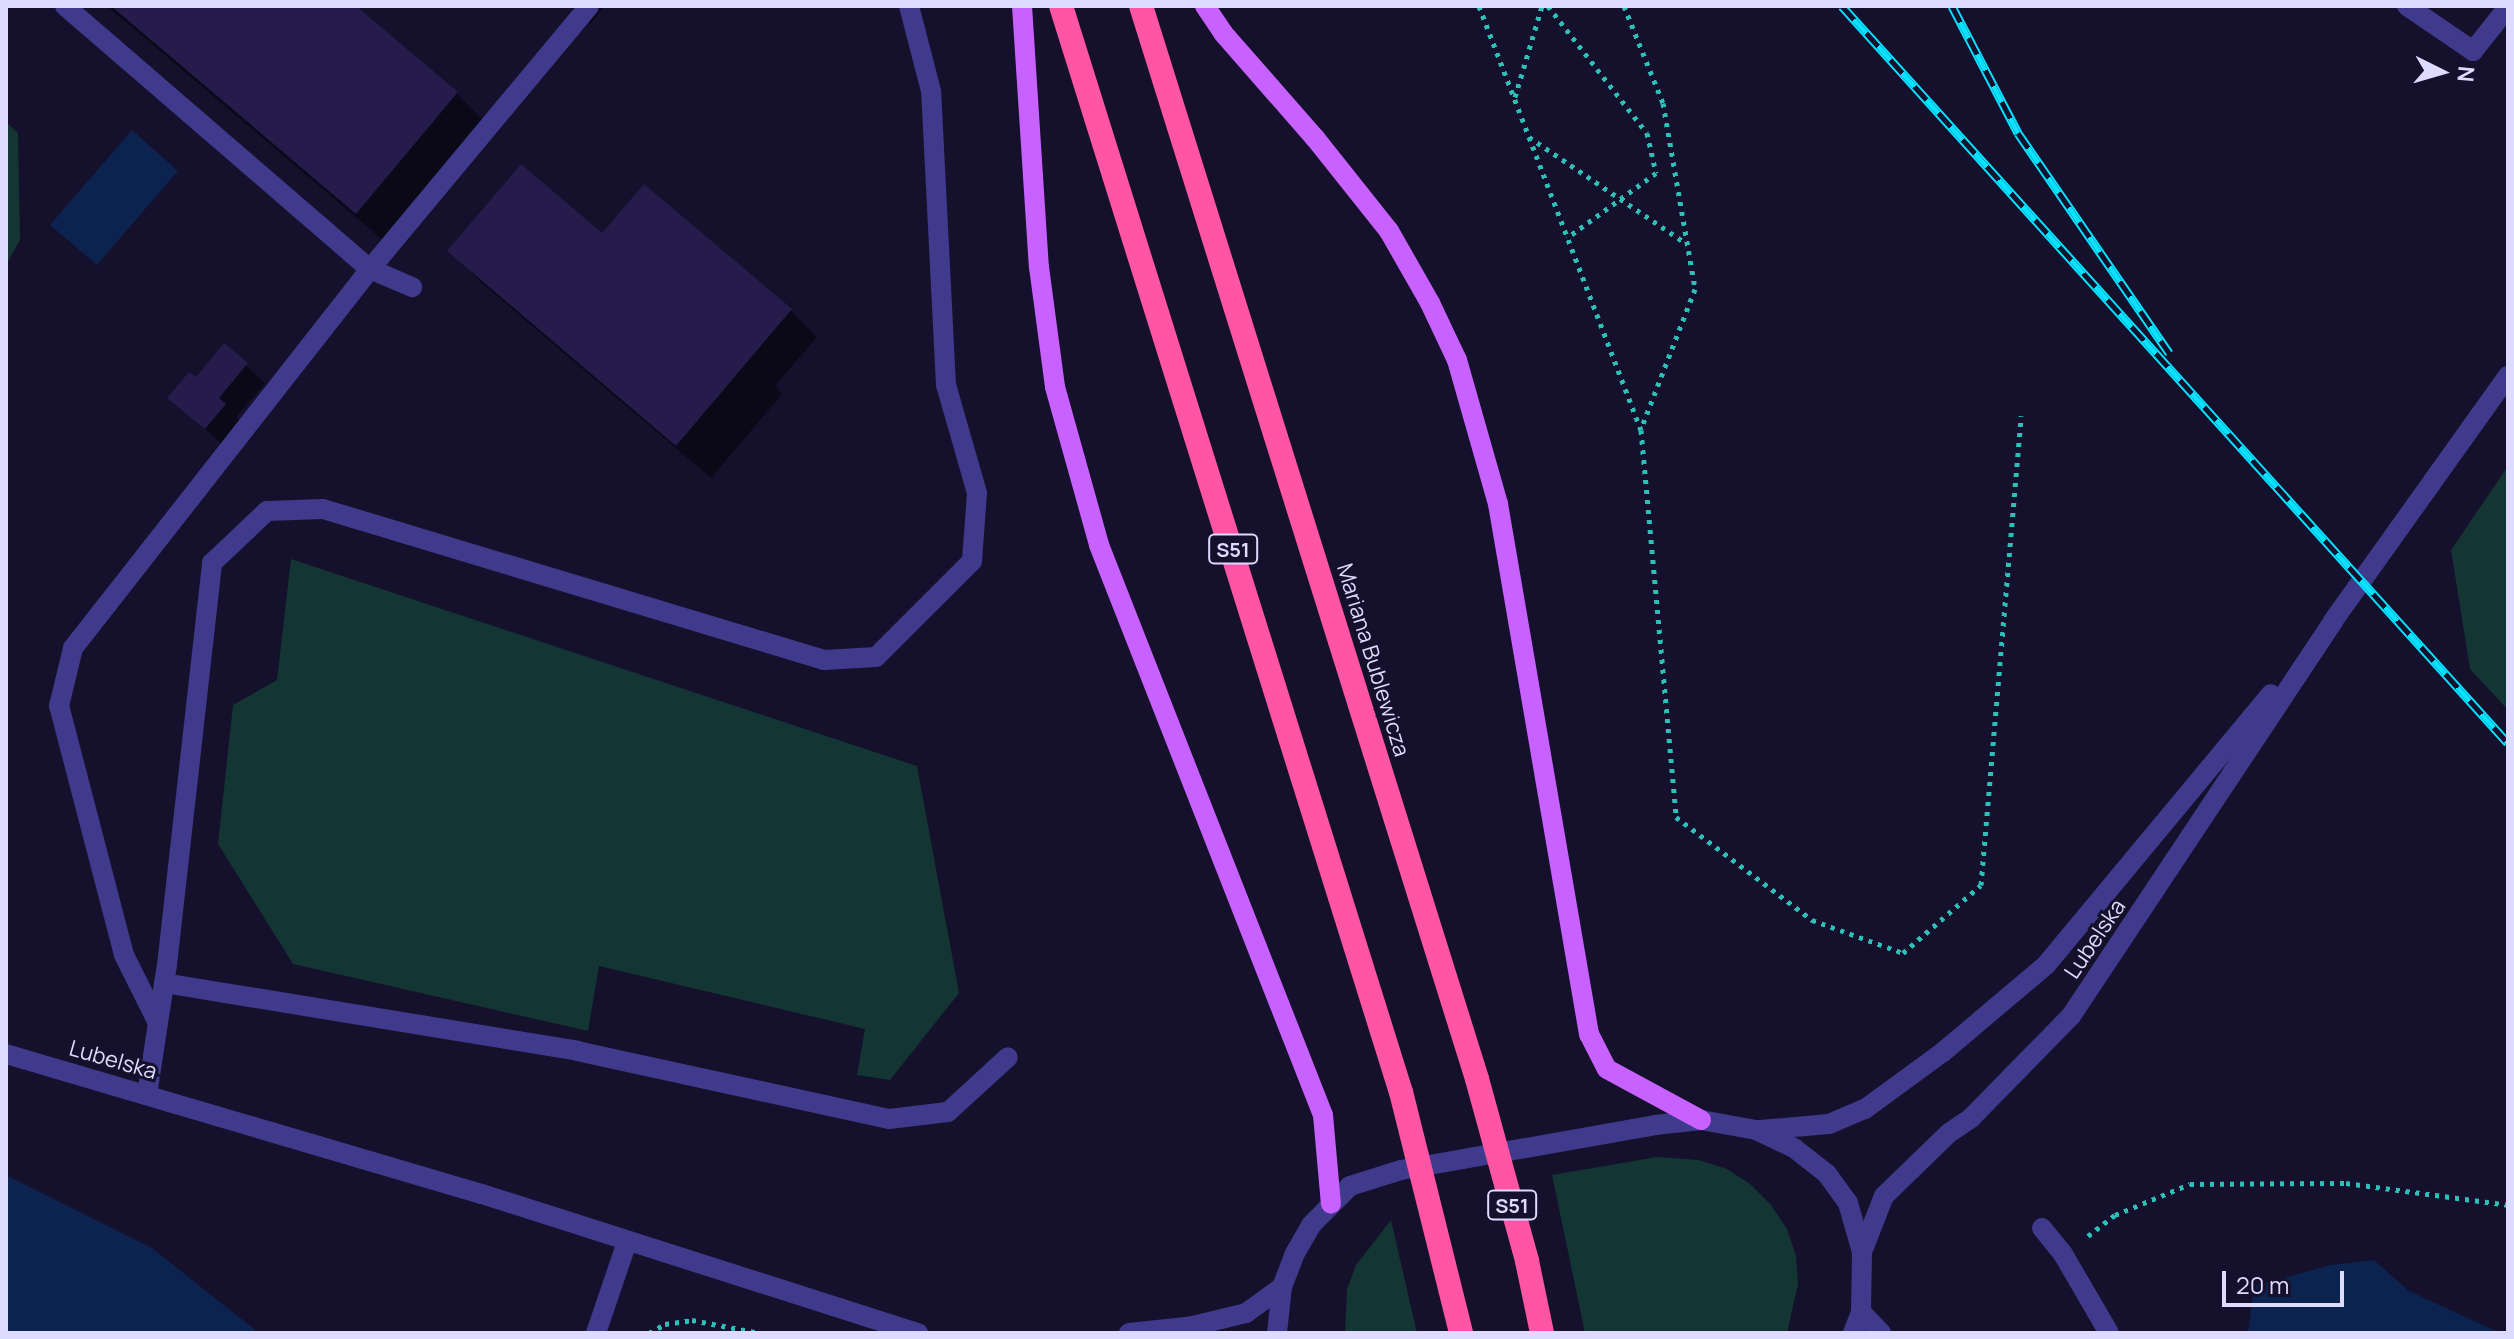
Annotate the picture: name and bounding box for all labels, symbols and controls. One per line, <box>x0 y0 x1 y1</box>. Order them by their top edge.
north arrow <box>2402 32 2482 112</box>
text: N <box>2450 65 2482 83</box>
road number: S51 <box>1207 533 1259 565</box>
street label: Mariana Bublewicza <box>1331 560 1415 760</box>
street label: Lubelska <box>2059 894 2131 984</box>
street label: Lubelska <box>66 1035 160 1085</box>
road number: S51 <box>1486 1189 1538 1221</box>
scale bar <box>2226 1255 2348 1305</box>
text: 20 m <box>2236 1268 2289 1301</box>

